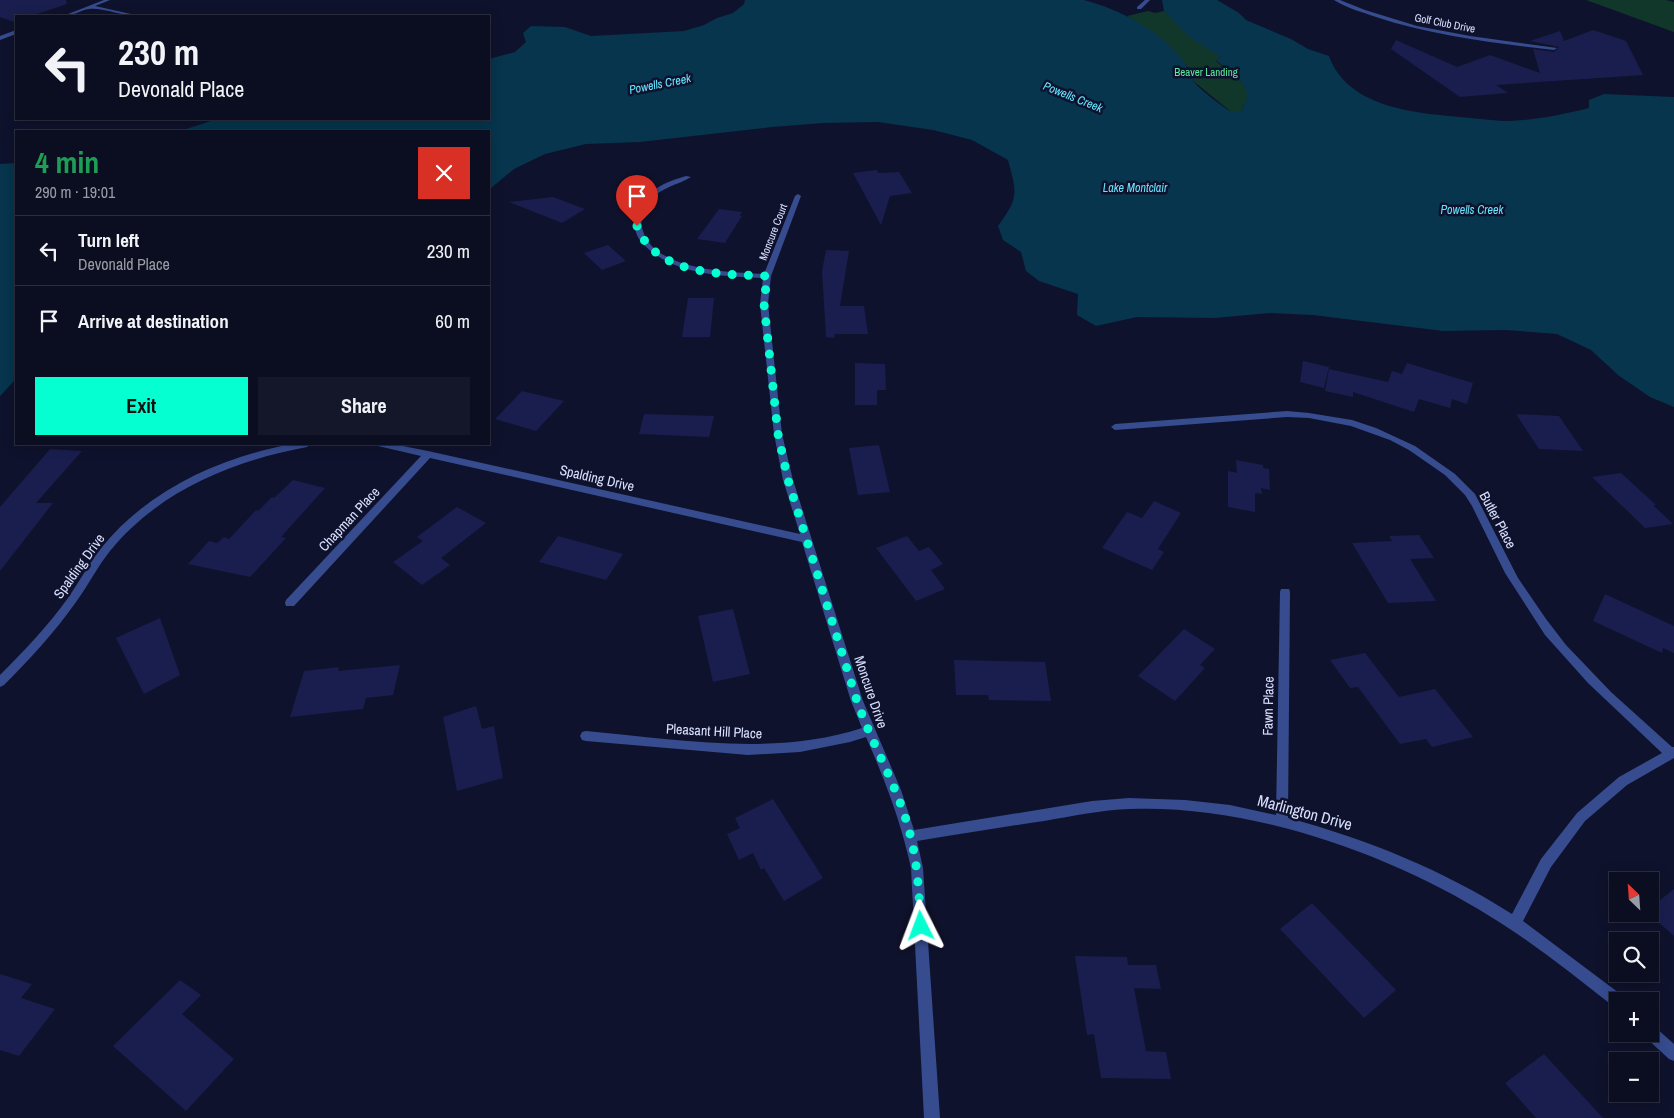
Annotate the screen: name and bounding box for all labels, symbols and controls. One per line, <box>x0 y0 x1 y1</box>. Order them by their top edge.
street label: Golf Club Drive <box>1413 10 1477 36</box>
text: 230 m <box>118 29 199 76</box>
icon: left <box>35 35 100 100</box>
park label: Beaver Landing <box>1174 65 1238 79</box>
water label: Powells Creek <box>628 70 693 98</box>
text: Devonald Place <box>118 74 244 104</box>
water label: Powells Creek <box>1041 78 1106 117</box>
text: 4 min <box>35 142 99 182</box>
button: close <box>418 147 470 199</box>
pin <box>616 175 658 226</box>
water label: Lake Montclair <box>1103 180 1168 196</box>
text: 290 m · 19:01 <box>35 181 115 203</box>
icon: arrive <box>623 182 651 210</box>
street label: Moncure Court <box>756 201 790 262</box>
water label: Powells Creek <box>1441 202 1505 218</box>
text: Turn left <box>78 227 139 253</box>
icon: left <box>35 237 63 265</box>
text: 230 m <box>427 238 470 264</box>
text: Devonald Place <box>78 253 170 275</box>
icon: arrive <box>35 307 63 335</box>
text: Arrive at destination <box>78 308 229 334</box>
text: 60 m <box>435 308 470 334</box>
button: Exit <box>35 377 248 435</box>
button: Share <box>258 377 470 435</box>
street label: Spalding Drive <box>558 461 636 495</box>
street label: Chapman Place <box>315 483 383 555</box>
street label: Butler Place <box>1476 488 1520 552</box>
street label: Spalding Drive <box>49 530 109 602</box>
street label: Moncure Drive <box>850 653 892 731</box>
street label: Fawn Place <box>1258 676 1278 736</box>
street label: Pleasant Hill Place <box>665 719 763 743</box>
street label: Marlington Drive <box>1255 789 1355 835</box>
north arrow <box>1609 872 1659 922</box>
map controls <box>1609 872 1659 1102</box>
position arrow <box>894 899 946 951</box>
button: search <box>1609 932 1659 982</box>
button: + <box>1609 992 1659 1042</box>
button: − <box>1609 1052 1659 1102</box>

